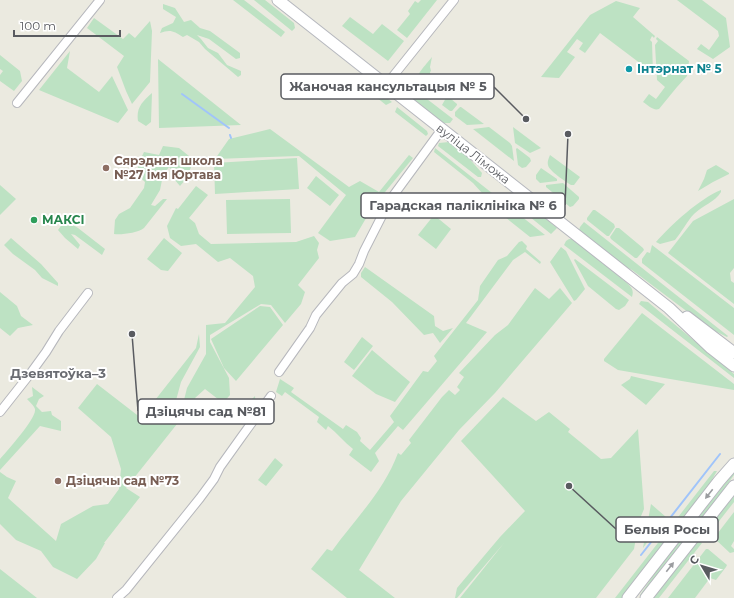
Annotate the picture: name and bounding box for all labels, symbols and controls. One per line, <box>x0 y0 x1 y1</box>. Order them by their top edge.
scale bar <box>14 12 120 38</box>
text: 100 m <box>20 18 56 33</box>
place label: Інтэрнат № 5 <box>637 61 722 76</box>
marker: Інтэрнат № 5 <box>624 64 634 74</box>
callout: Жаночая кансультацыя № 5 <box>281 74 494 99</box>
text: Жаночая кансультацыя № 5 <box>289 78 487 94</box>
street label: вуліца Ліможа <box>433 120 513 187</box>
place label: Сярэдняя школа №27 імя Юртава <box>114 153 223 182</box>
marker: Сярэдняя школа №27 імя Юртава <box>101 163 111 173</box>
callout: Гарадская паліклініка № 6 <box>361 193 565 218</box>
text: Гарадская паліклініка № 6 <box>369 197 557 213</box>
place label: МАКСІ <box>42 212 84 227</box>
marker: МАКСІ <box>29 215 39 225</box>
district label: Дзевятоўка–3 <box>10 365 106 381</box>
callout: Дзіцячы сад №81 <box>138 399 274 424</box>
text: Дзіцячы сад №81 <box>146 403 266 419</box>
place label: Дзіцячы сад №73 <box>66 473 179 488</box>
marker: Дзіцячы сад №73 <box>53 476 63 486</box>
one-way arrow <box>705 489 713 500</box>
callout: Белыя Росы <box>616 517 718 542</box>
text: Белыя Росы <box>624 521 710 537</box>
north arrow <box>682 546 722 586</box>
text: С <box>686 552 702 567</box>
one-way arrow <box>666 562 674 573</box>

